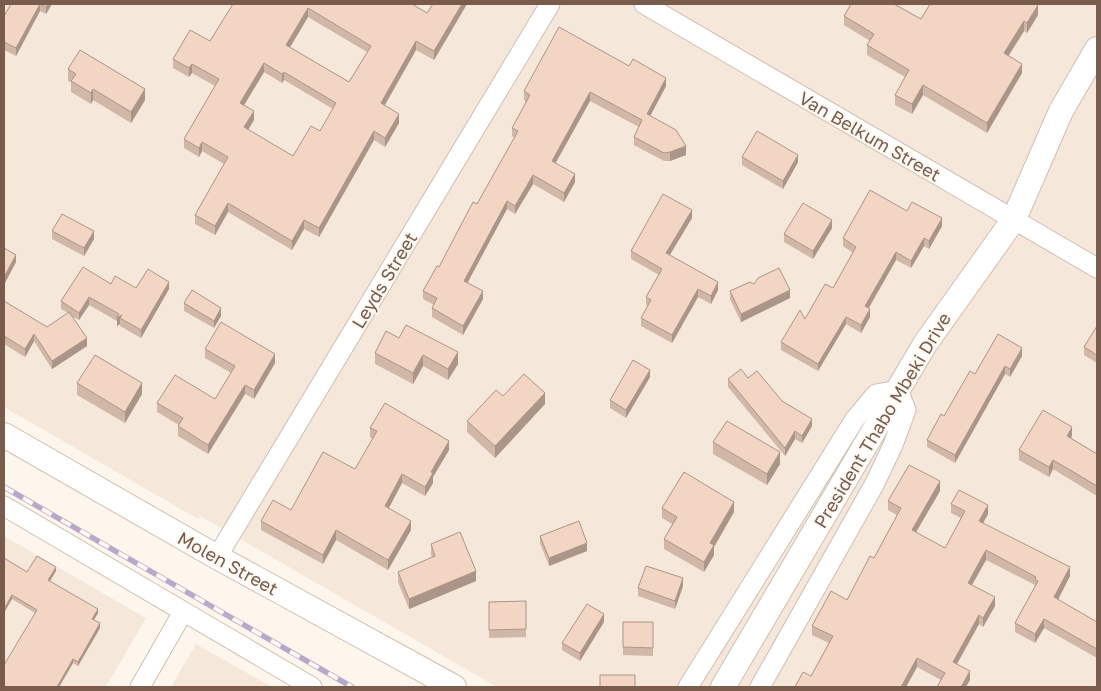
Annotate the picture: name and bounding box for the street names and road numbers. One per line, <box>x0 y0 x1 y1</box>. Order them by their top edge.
street label: Van Belkum Street <box>795 87 945 185</box>
street label: Leyds Street <box>347 228 421 332</box>
street label: President Thabo Mbeki Drive <box>809 308 955 532</box>
street label: Molen Street <box>174 526 282 600</box>

